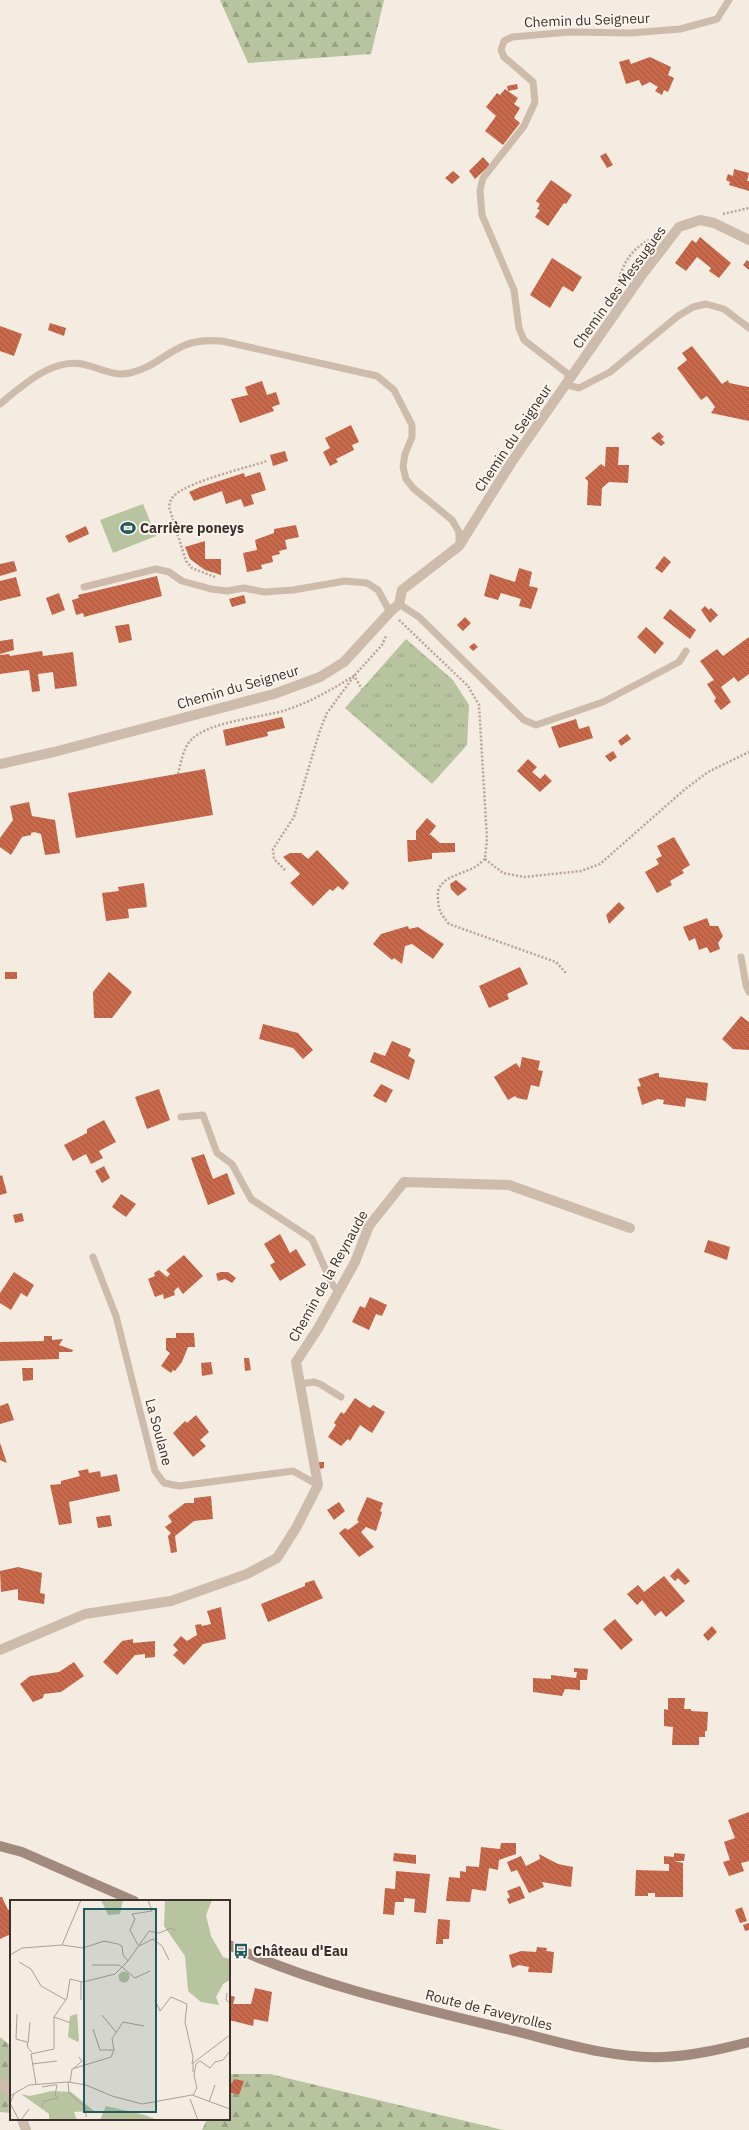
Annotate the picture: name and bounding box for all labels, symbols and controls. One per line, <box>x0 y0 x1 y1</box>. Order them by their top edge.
street label: Chemin du Seigneur <box>524 9 650 31</box>
street label: Chemin des Messugues <box>568 222 670 352</box>
street label: Chemin du Seigneur <box>470 381 556 495</box>
sports icon: Carrière poneys <box>119 519 137 537</box>
place label: Carrière poneys <box>140 519 244 537</box>
street label: Chemin du Seigneur <box>175 661 301 713</box>
street label: Chemin de la Reynaude <box>284 1207 372 1345</box>
street label: La Soulane <box>141 1397 177 1468</box>
inset map <box>10 1900 230 2120</box>
bus stop icon: Château d'Eau <box>232 1942 250 1960</box>
place label: Château d'Eau <box>253 1942 348 1960</box>
street label: Route de Faveyrolles <box>424 1985 555 2035</box>

